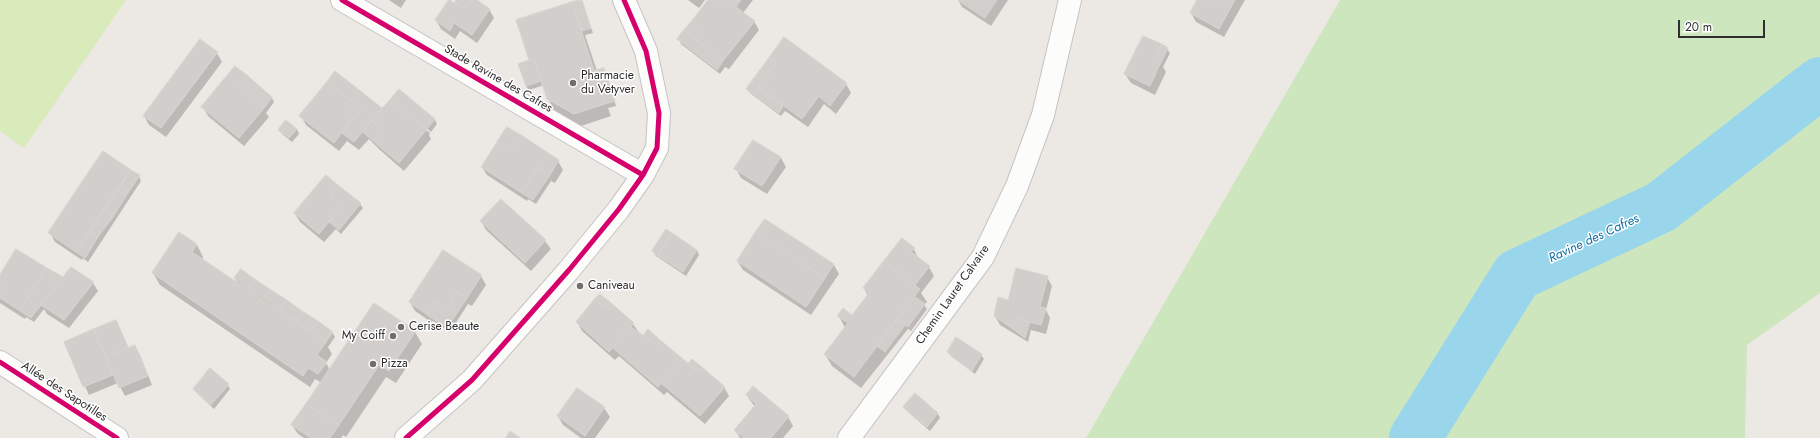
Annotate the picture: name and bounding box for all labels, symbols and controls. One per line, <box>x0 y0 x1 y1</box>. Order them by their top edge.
scale bar <box>1680 12 1767 38</box>
text: 20 m <box>1685 18 1712 36</box>
street label: Stade Ravine des Cafres <box>441 42 555 116</box>
place label: Pharmacie du Vetyver <box>581 69 635 97</box>
marker: Pharmacie du Vetyver <box>568 78 578 88</box>
water label: Ravine des Cafres <box>1546 211 1642 267</box>
street label: Chemin Lauret Calvaire <box>913 242 993 348</box>
place label: Caniveau <box>588 279 635 293</box>
marker: Caniveau <box>575 281 585 291</box>
place label: Cerise Beaute <box>409 320 479 334</box>
marker: Cerise Beaute <box>396 322 406 332</box>
place label: My Coiff <box>342 329 385 343</box>
marker: My Coiff <box>388 331 398 341</box>
place label: Pizza <box>381 357 408 371</box>
street label: Allée des Sapotilles <box>19 359 109 425</box>
marker: Pizza <box>368 359 378 369</box>

